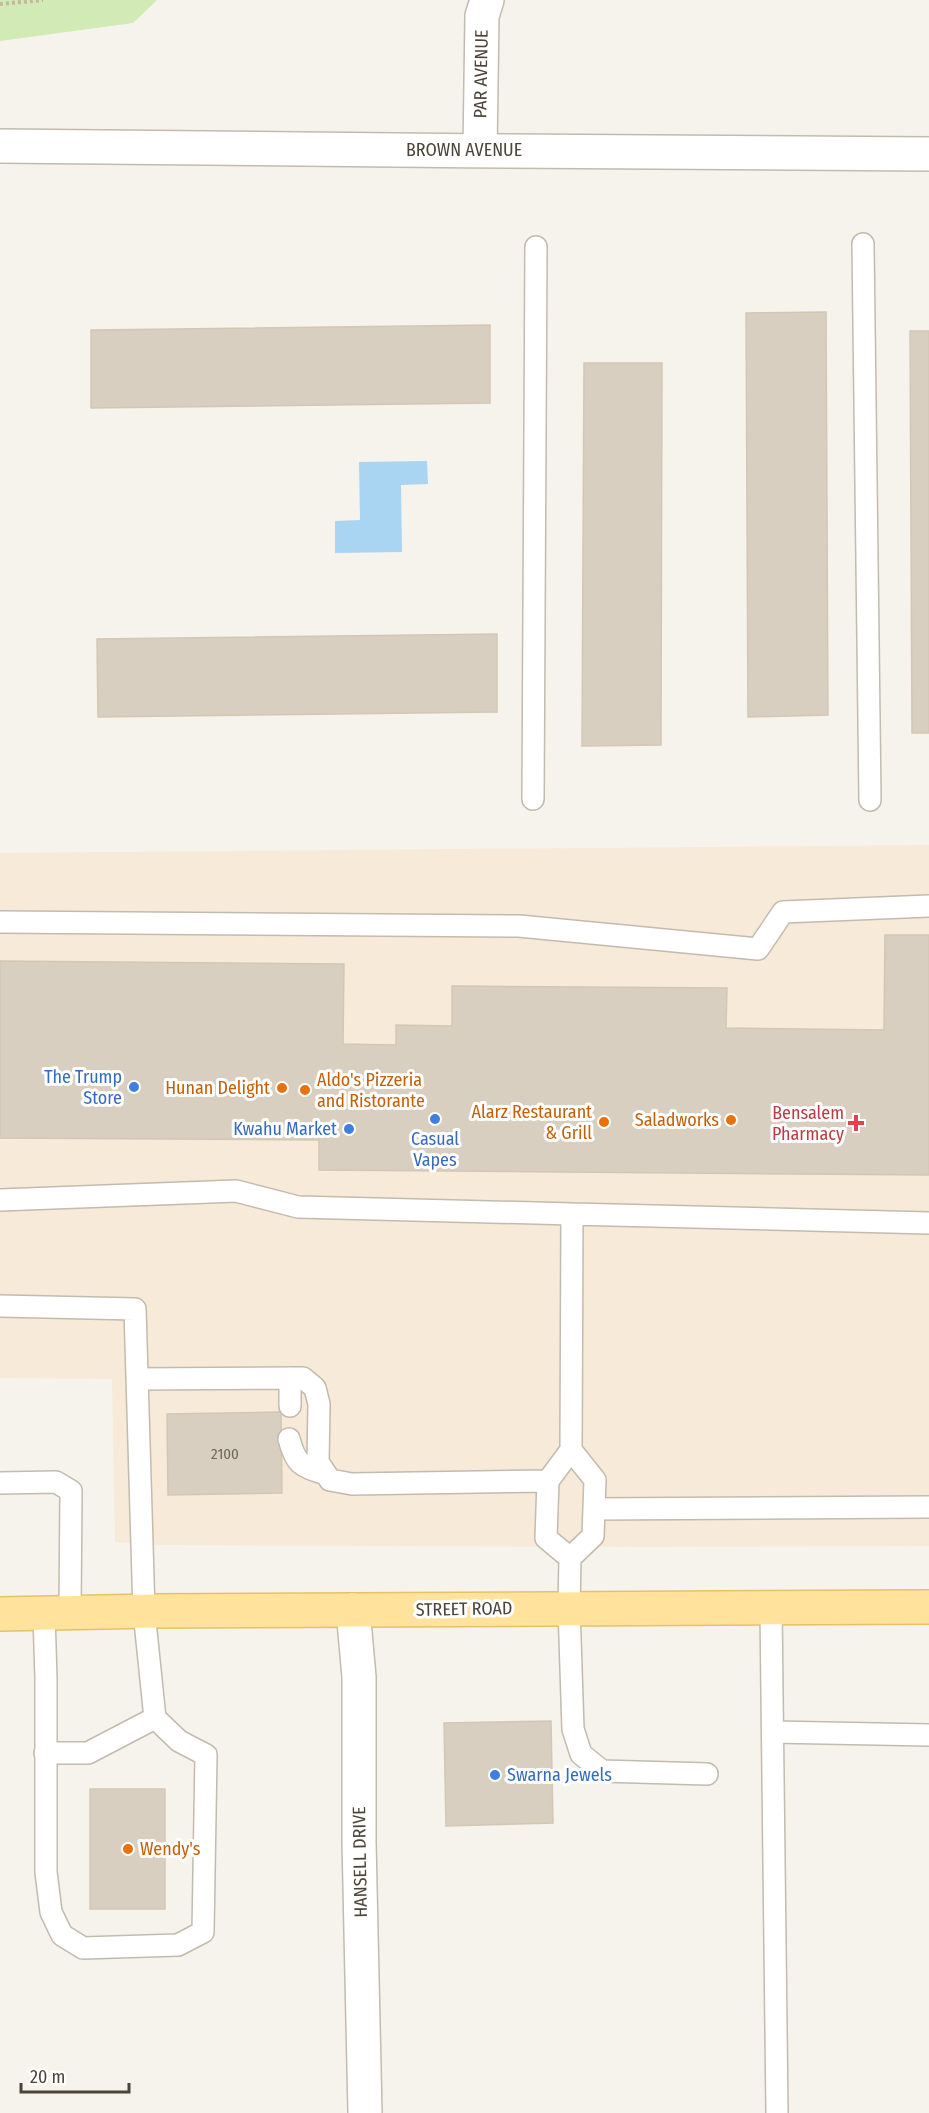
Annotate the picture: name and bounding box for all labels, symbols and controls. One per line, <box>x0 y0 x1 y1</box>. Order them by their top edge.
street label: PAR AVENUE <box>469 30 493 118</box>
street label: BROWN AVENUE <box>406 139 522 161</box>
place label: The Trump Store <box>44 1066 122 1109</box>
place label: Aldo's Pizzeria and Ristorante <box>317 1069 425 1112</box>
place label: Hunan Delight <box>165 1077 270 1099</box>
marker: The Trump Store <box>127 1080 141 1094</box>
marker: Hunan Delight <box>275 1081 289 1095</box>
marker: Aldo's Pizzeria and Ristorante <box>298 1083 312 1097</box>
place label: Alarz Restaurant & Grill <box>472 1101 592 1144</box>
place label: Bensalem Pharmacy <box>772 1102 844 1145</box>
place label: Saladworks <box>635 1109 719 1131</box>
marker: Casual Vapes <box>428 1112 442 1126</box>
marker: Saladworks <box>724 1113 738 1127</box>
marker: Alarz Restaurant & Grill <box>597 1115 611 1129</box>
marker: Bensalem Pharmacy <box>849 1116 863 1130</box>
place label: Kwahu Market <box>233 1118 337 1140</box>
marker: Kwahu Market <box>342 1122 356 1136</box>
place label: Casual Vapes <box>411 1128 459 1171</box>
house number: 2100 <box>211 1445 239 1463</box>
street label: STREET ROAD <box>415 1597 513 1621</box>
place label: Swarna Jewels <box>507 1764 612 1786</box>
marker: Swarna Jewels <box>488 1768 502 1782</box>
street label: HANSELL DRIVE <box>348 1806 372 1918</box>
place label: Wendy's <box>140 1838 201 1860</box>
marker: Wendy's <box>121 1842 135 1856</box>
scale bar <box>21 2056 129 2094</box>
text: 20 m <box>30 2066 65 2088</box>

